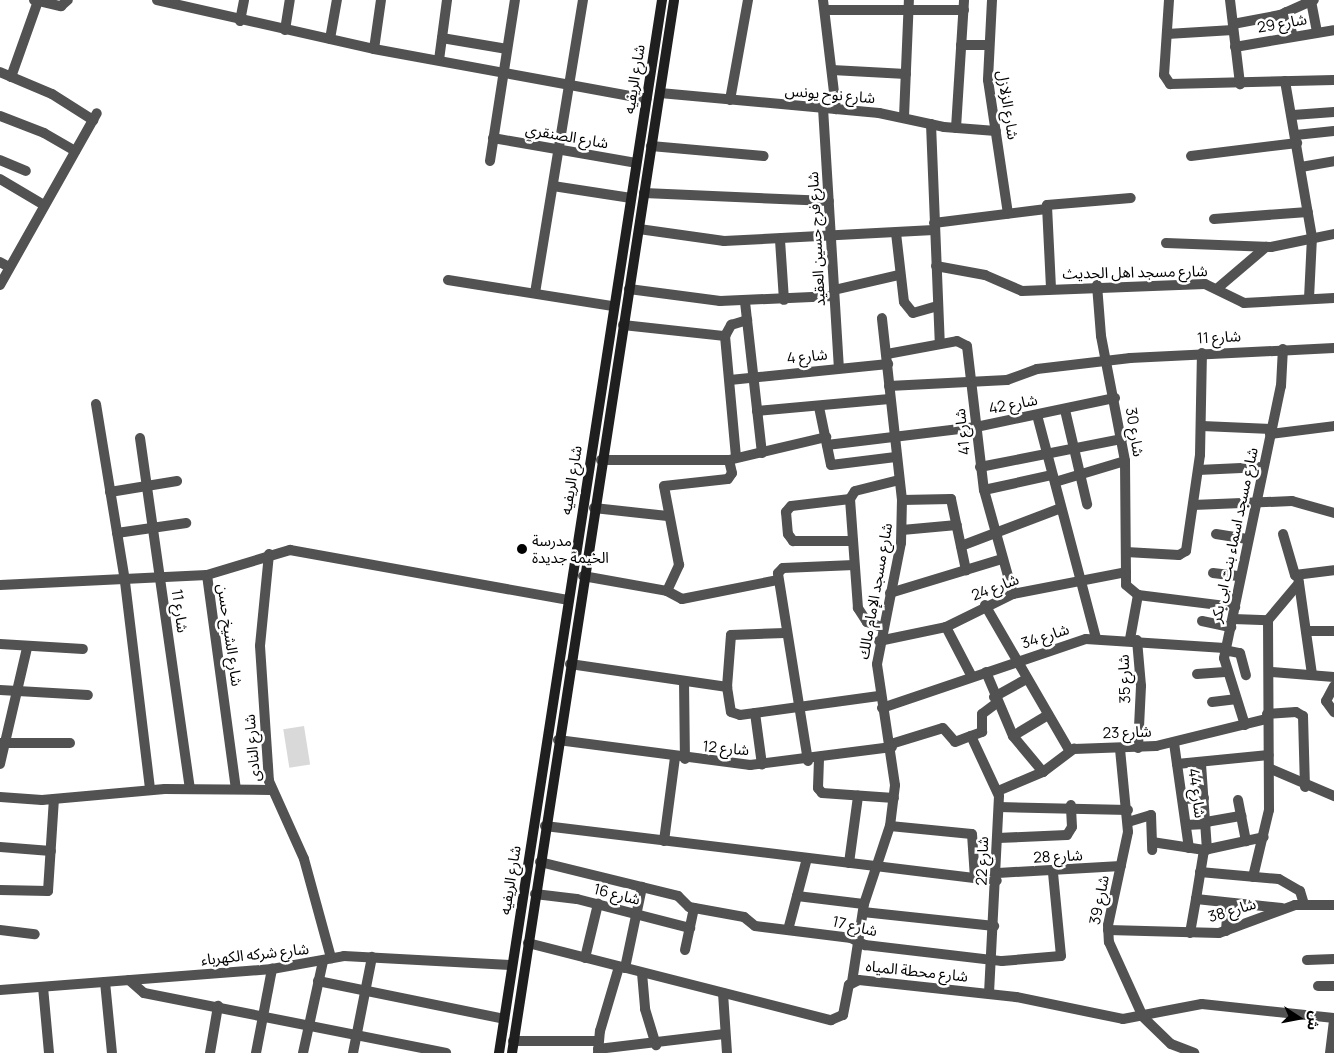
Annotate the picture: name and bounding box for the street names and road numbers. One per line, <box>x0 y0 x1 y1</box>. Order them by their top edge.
street label: شارع 29 <box>1256 10 1308 36</box>
street label: شارع الريفيه <box>620 43 648 115</box>
street label: شارع الزلازل <box>994 69 1022 141</box>
street label: شارع نوح يونس <box>784 81 876 107</box>
street label: شارع الصنقري <box>524 120 610 152</box>
street label: شارع فرج حسين العقيد <box>803 171 829 307</box>
street label: شارع مسجد اهل الحديث <box>1062 262 1208 282</box>
street label: شارع 11 <box>1197 327 1241 347</box>
street label: شارع 4 <box>786 345 828 367</box>
street label: شارع 42 <box>987 390 1039 418</box>
street label: شارع 30 <box>1122 406 1148 458</box>
street label: شارع 41 <box>951 408 973 456</box>
street label: شارع الريفيه <box>557 444 585 516</box>
street label: شارع مسجد اسماء بنت ابى بكر <box>1207 446 1261 624</box>
street label: شارع مسجد الإمام مالك <box>854 521 896 661</box>
street label: شارع 24 <box>969 570 1021 604</box>
street label: شارع الشيخ حسن <box>214 583 246 687</box>
street label: شارع 11 <box>168 588 192 634</box>
street label: شارع 34 <box>1019 620 1071 652</box>
street label: شارع 35 <box>1114 654 1134 704</box>
street label: شارع النادى <box>240 713 264 783</box>
street label: شارع 23 <box>1102 722 1152 742</box>
street label: شارع 12 <box>702 737 750 759</box>
street label: شارع 44 <box>1185 767 1209 819</box>
street label: شارع 22 <box>972 836 992 886</box>
street label: شارع الريفيه <box>496 844 524 916</box>
street label: شارع 28 <box>1033 846 1083 866</box>
street label: شارع 39 <box>1085 874 1113 926</box>
street label: شارع 16 <box>592 880 642 908</box>
street label: شارع 38 <box>1206 894 1258 926</box>
street label: شارع 17 <box>831 912 879 940</box>
street label: شارع شركه الكهرباء <box>200 939 310 969</box>
street label: شارع محطة المياه <box>865 957 969 985</box>

